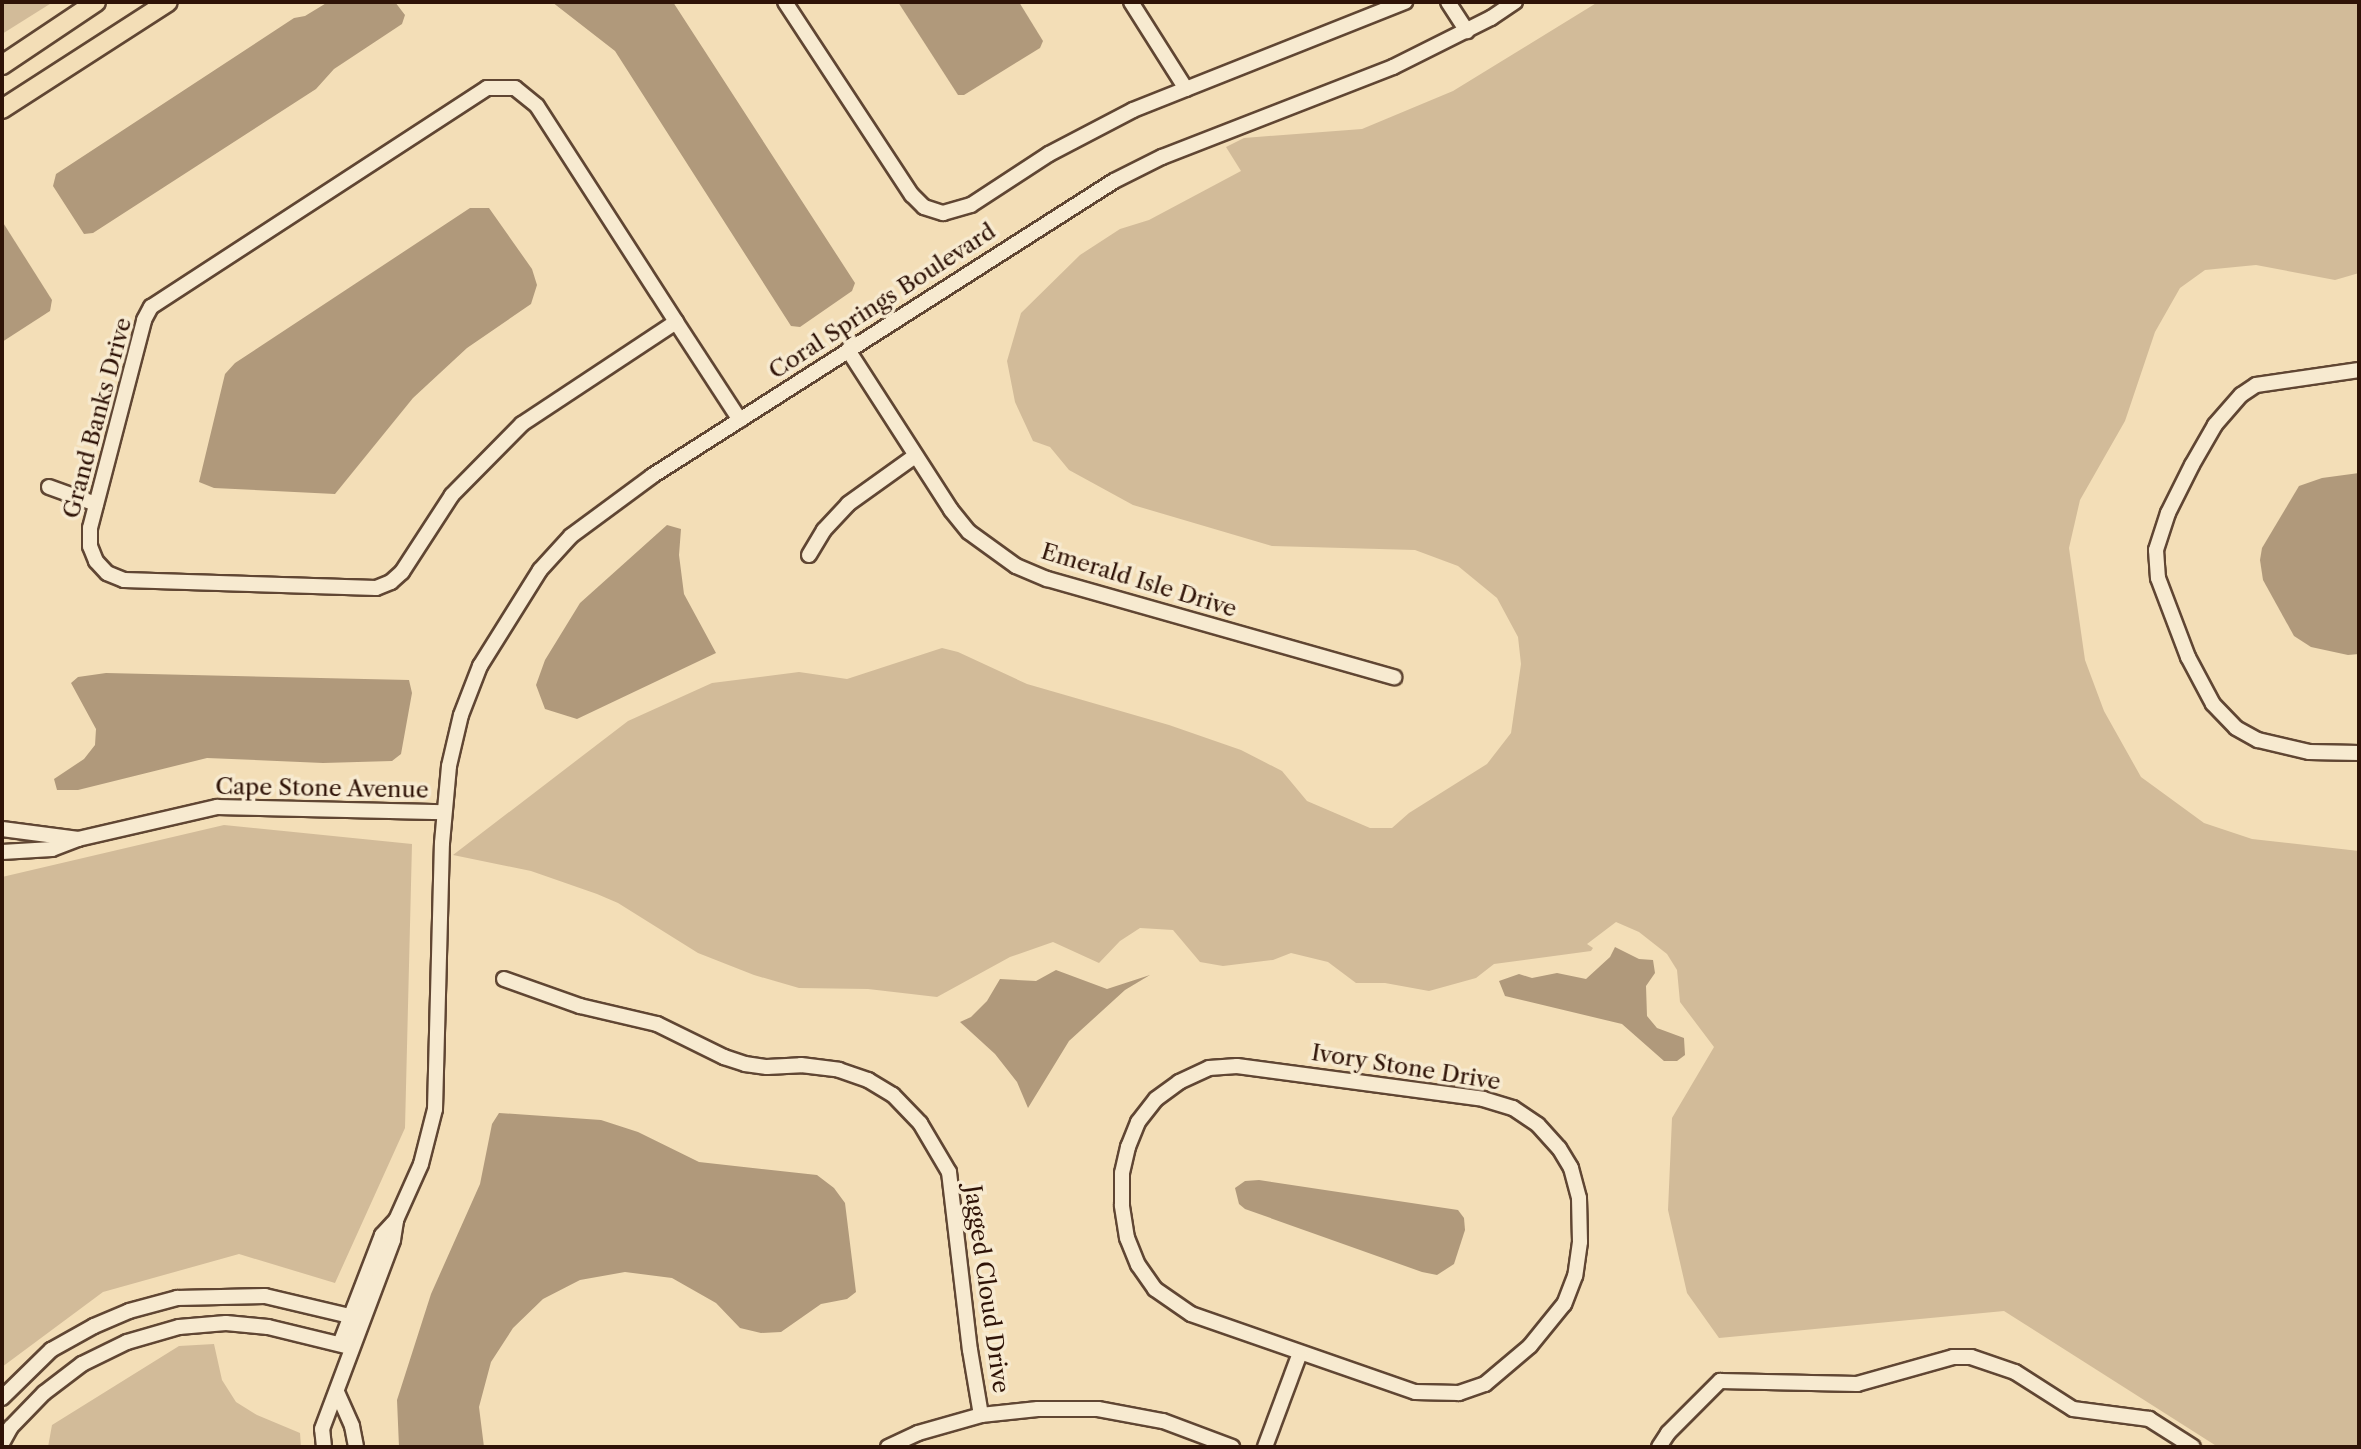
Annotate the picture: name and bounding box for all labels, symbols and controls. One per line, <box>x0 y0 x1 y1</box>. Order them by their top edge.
street label: Coral Springs Boulevard <box>764 217 1000 385</box>
street label: Grand Banks Drive <box>57 315 137 521</box>
street label: Emerald Isle Drive <box>1038 537 1240 623</box>
street label: Cape Stone Avenue <box>215 772 429 804</box>
street label: Ivory Stone Drive <box>1309 1038 1503 1096</box>
street label: Jagged Cloud Drive <box>959 1183 1015 1395</box>

